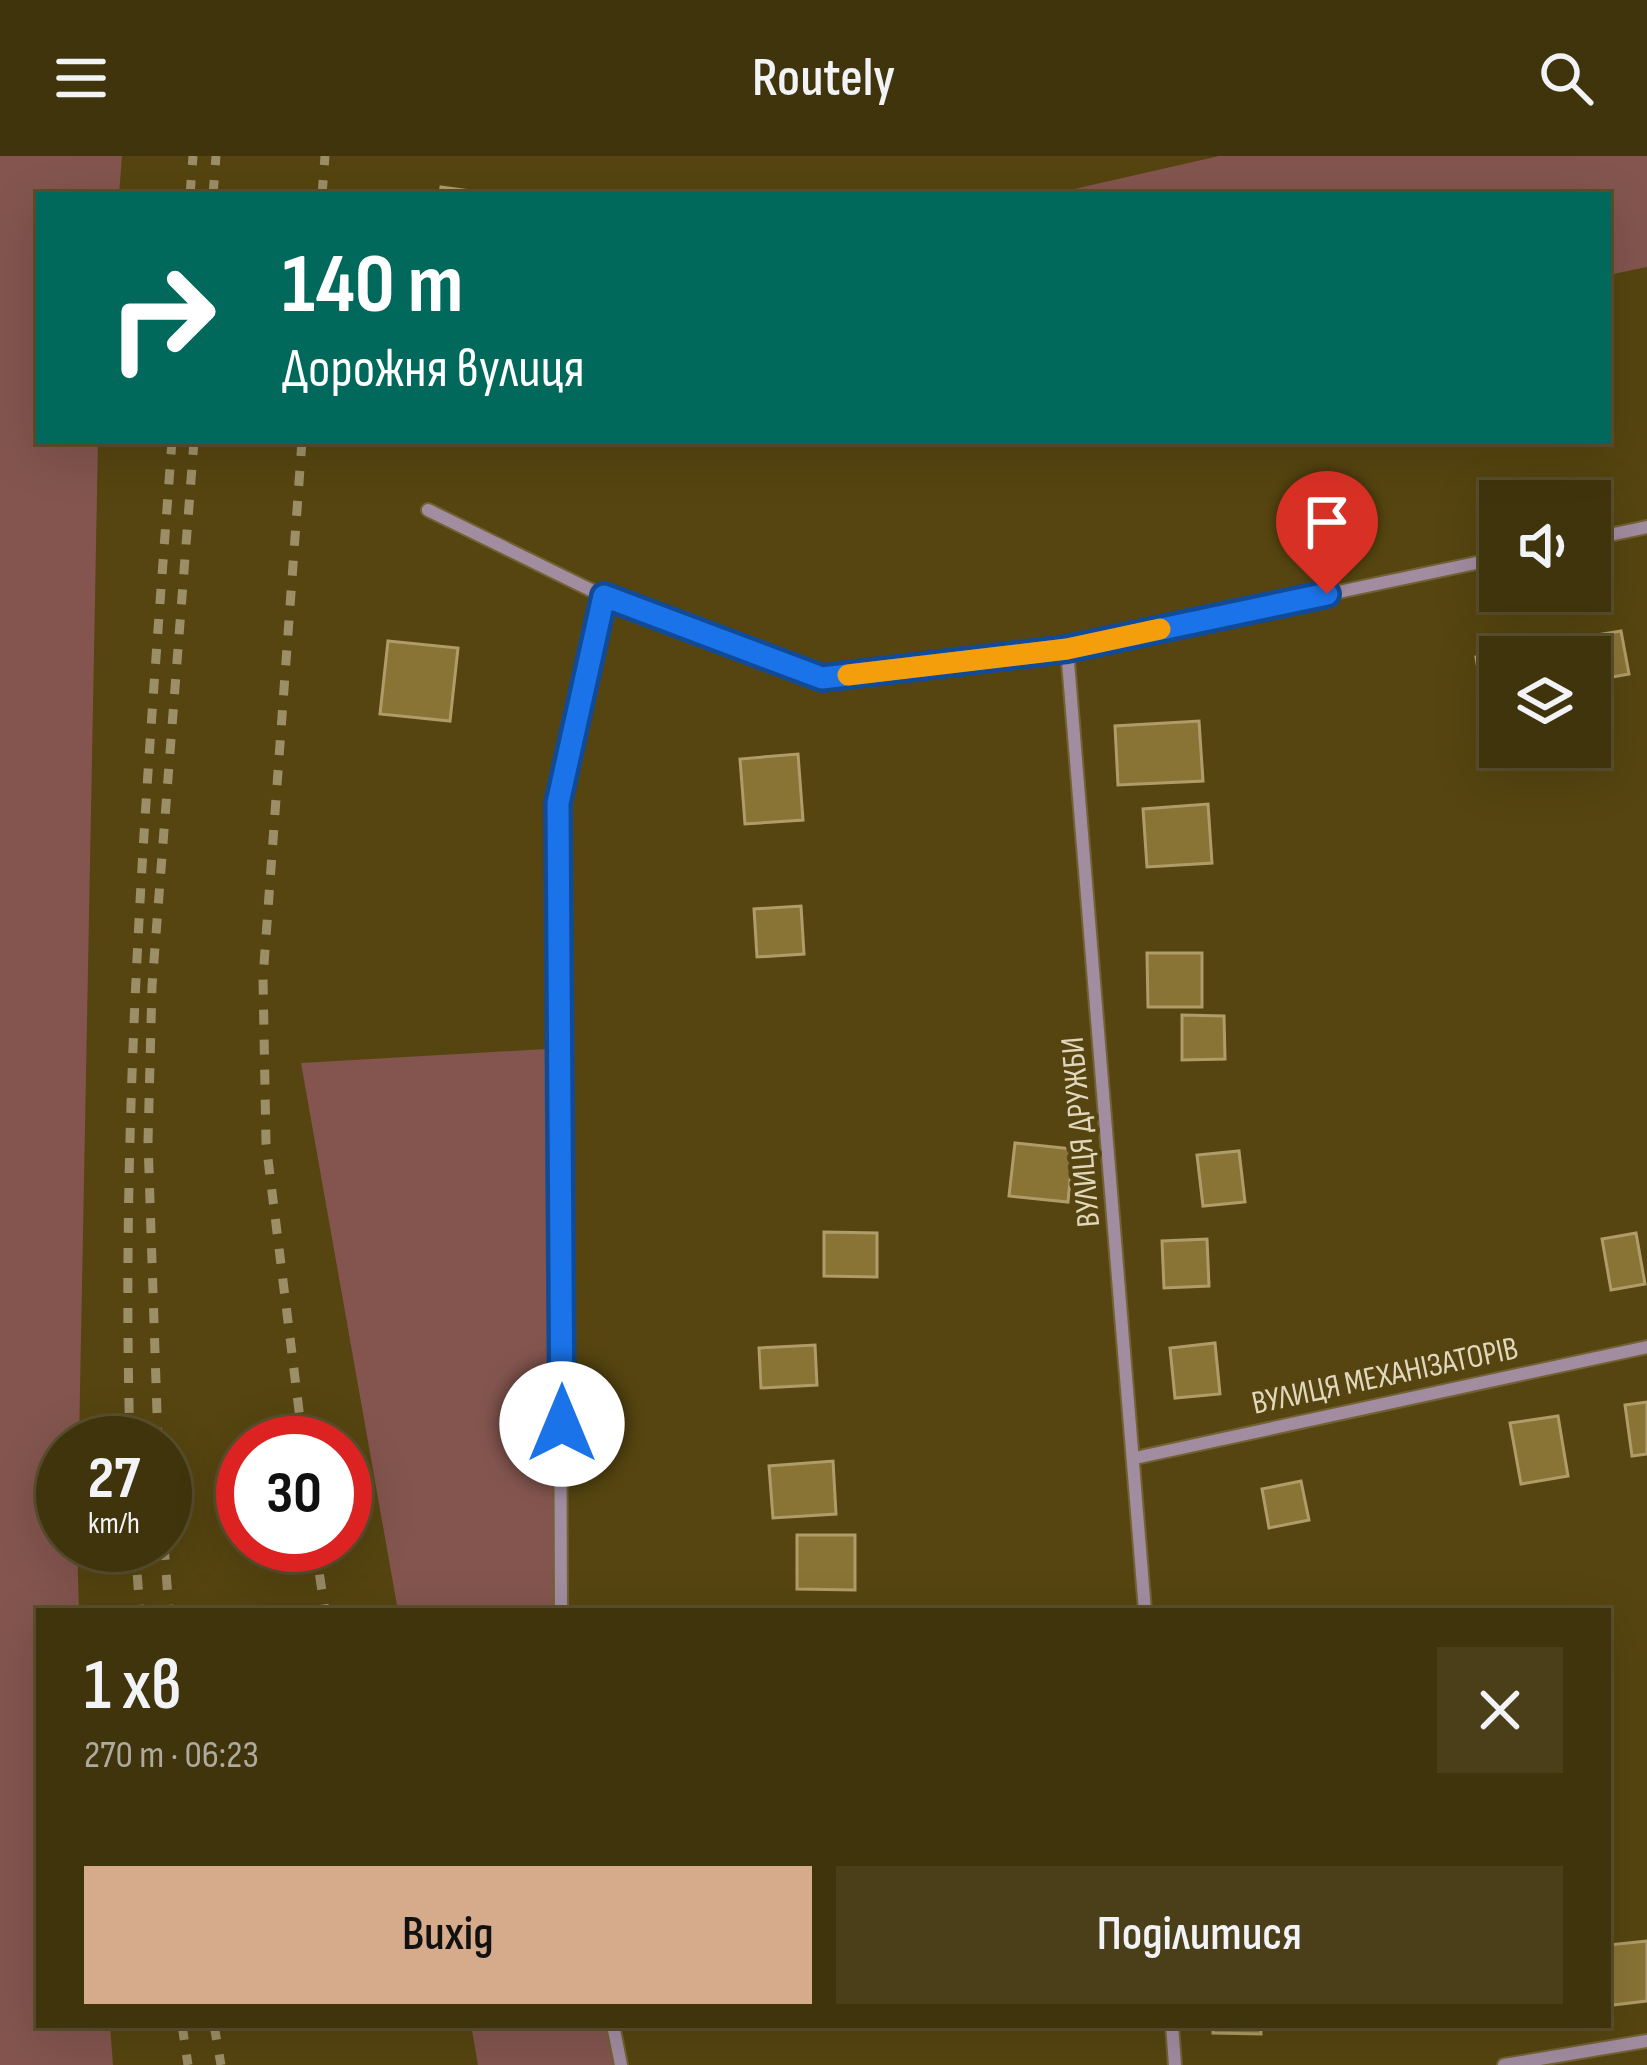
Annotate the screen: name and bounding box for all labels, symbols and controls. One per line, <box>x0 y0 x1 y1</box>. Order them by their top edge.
icon: menu <box>48 45 114 111</box>
icon: search <box>1533 45 1599 111</box>
text: Routely <box>752 46 895 111</box>
text: 140 m <box>282 235 463 336</box>
icon: right <box>84 240 240 396</box>
text: Дорожня вулиця <box>282 337 585 402</box>
pin <box>1276 471 1378 594</box>
map controls <box>1479 480 1611 768</box>
button: sound <box>1479 480 1611 612</box>
icon: arrive <box>1294 489 1360 555</box>
button: layers <box>1479 636 1611 768</box>
street label: ВУЛИЦЯ ДРУЖБИ <box>1053 1035 1109 1229</box>
street label: ВУЛИЦЯ МЕХАНІЗАТОРІВ <box>1248 1328 1522 1424</box>
position arrow <box>499 1361 625 1487</box>
speed limit sign: 30 <box>216 1416 372 1572</box>
text: 27 <box>88 1443 140 1515</box>
text: km/h <box>88 1506 140 1542</box>
text: 1 хв <box>84 1643 182 1730</box>
button: close <box>1437 1647 1563 1773</box>
text: 270 m · 06:23 <box>84 1732 259 1779</box>
button: Вихід <box>84 1866 812 2004</box>
button: Поділитися <box>836 1866 1563 2004</box>

